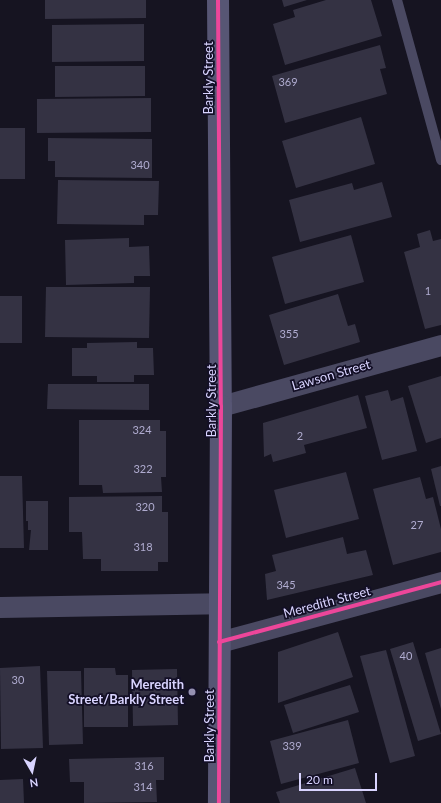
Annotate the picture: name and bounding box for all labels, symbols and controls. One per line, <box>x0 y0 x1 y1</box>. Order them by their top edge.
street label: Barkly Street <box>200 41 216 115</box>
house number: 369 <box>278 75 298 89</box>
house number: 340 <box>130 158 150 172</box>
house number: 1 <box>425 284 431 298</box>
house number: 355 <box>279 327 299 341</box>
street label: Lawson Street <box>290 356 372 394</box>
street label: Barkly Street <box>203 364 219 438</box>
house number: 324 <box>132 423 152 437</box>
house number: 2 <box>297 429 303 443</box>
house number: 322 <box>133 462 153 476</box>
house number: 320 <box>135 500 155 514</box>
house number: 27 <box>411 518 423 532</box>
house number: 318 <box>133 540 153 554</box>
house number: 345 <box>276 578 296 592</box>
street label: Meredith Street <box>282 583 372 621</box>
house number: 40 <box>400 649 412 663</box>
house number: 30 <box>12 673 24 687</box>
place label: Meredith Street/Barkly Street <box>68 677 184 708</box>
marker: Meredith Street/Barkly Street <box>187 687 197 697</box>
street label: Barkly Street <box>201 689 217 763</box>
house number: 339 <box>282 739 302 753</box>
north arrow <box>12 751 52 791</box>
house number: 316 <box>134 759 154 773</box>
scale bar <box>301 765 379 791</box>
text: 20 m <box>306 772 333 787</box>
text: N <box>29 776 39 790</box>
house number: 314 <box>133 780 153 794</box>

